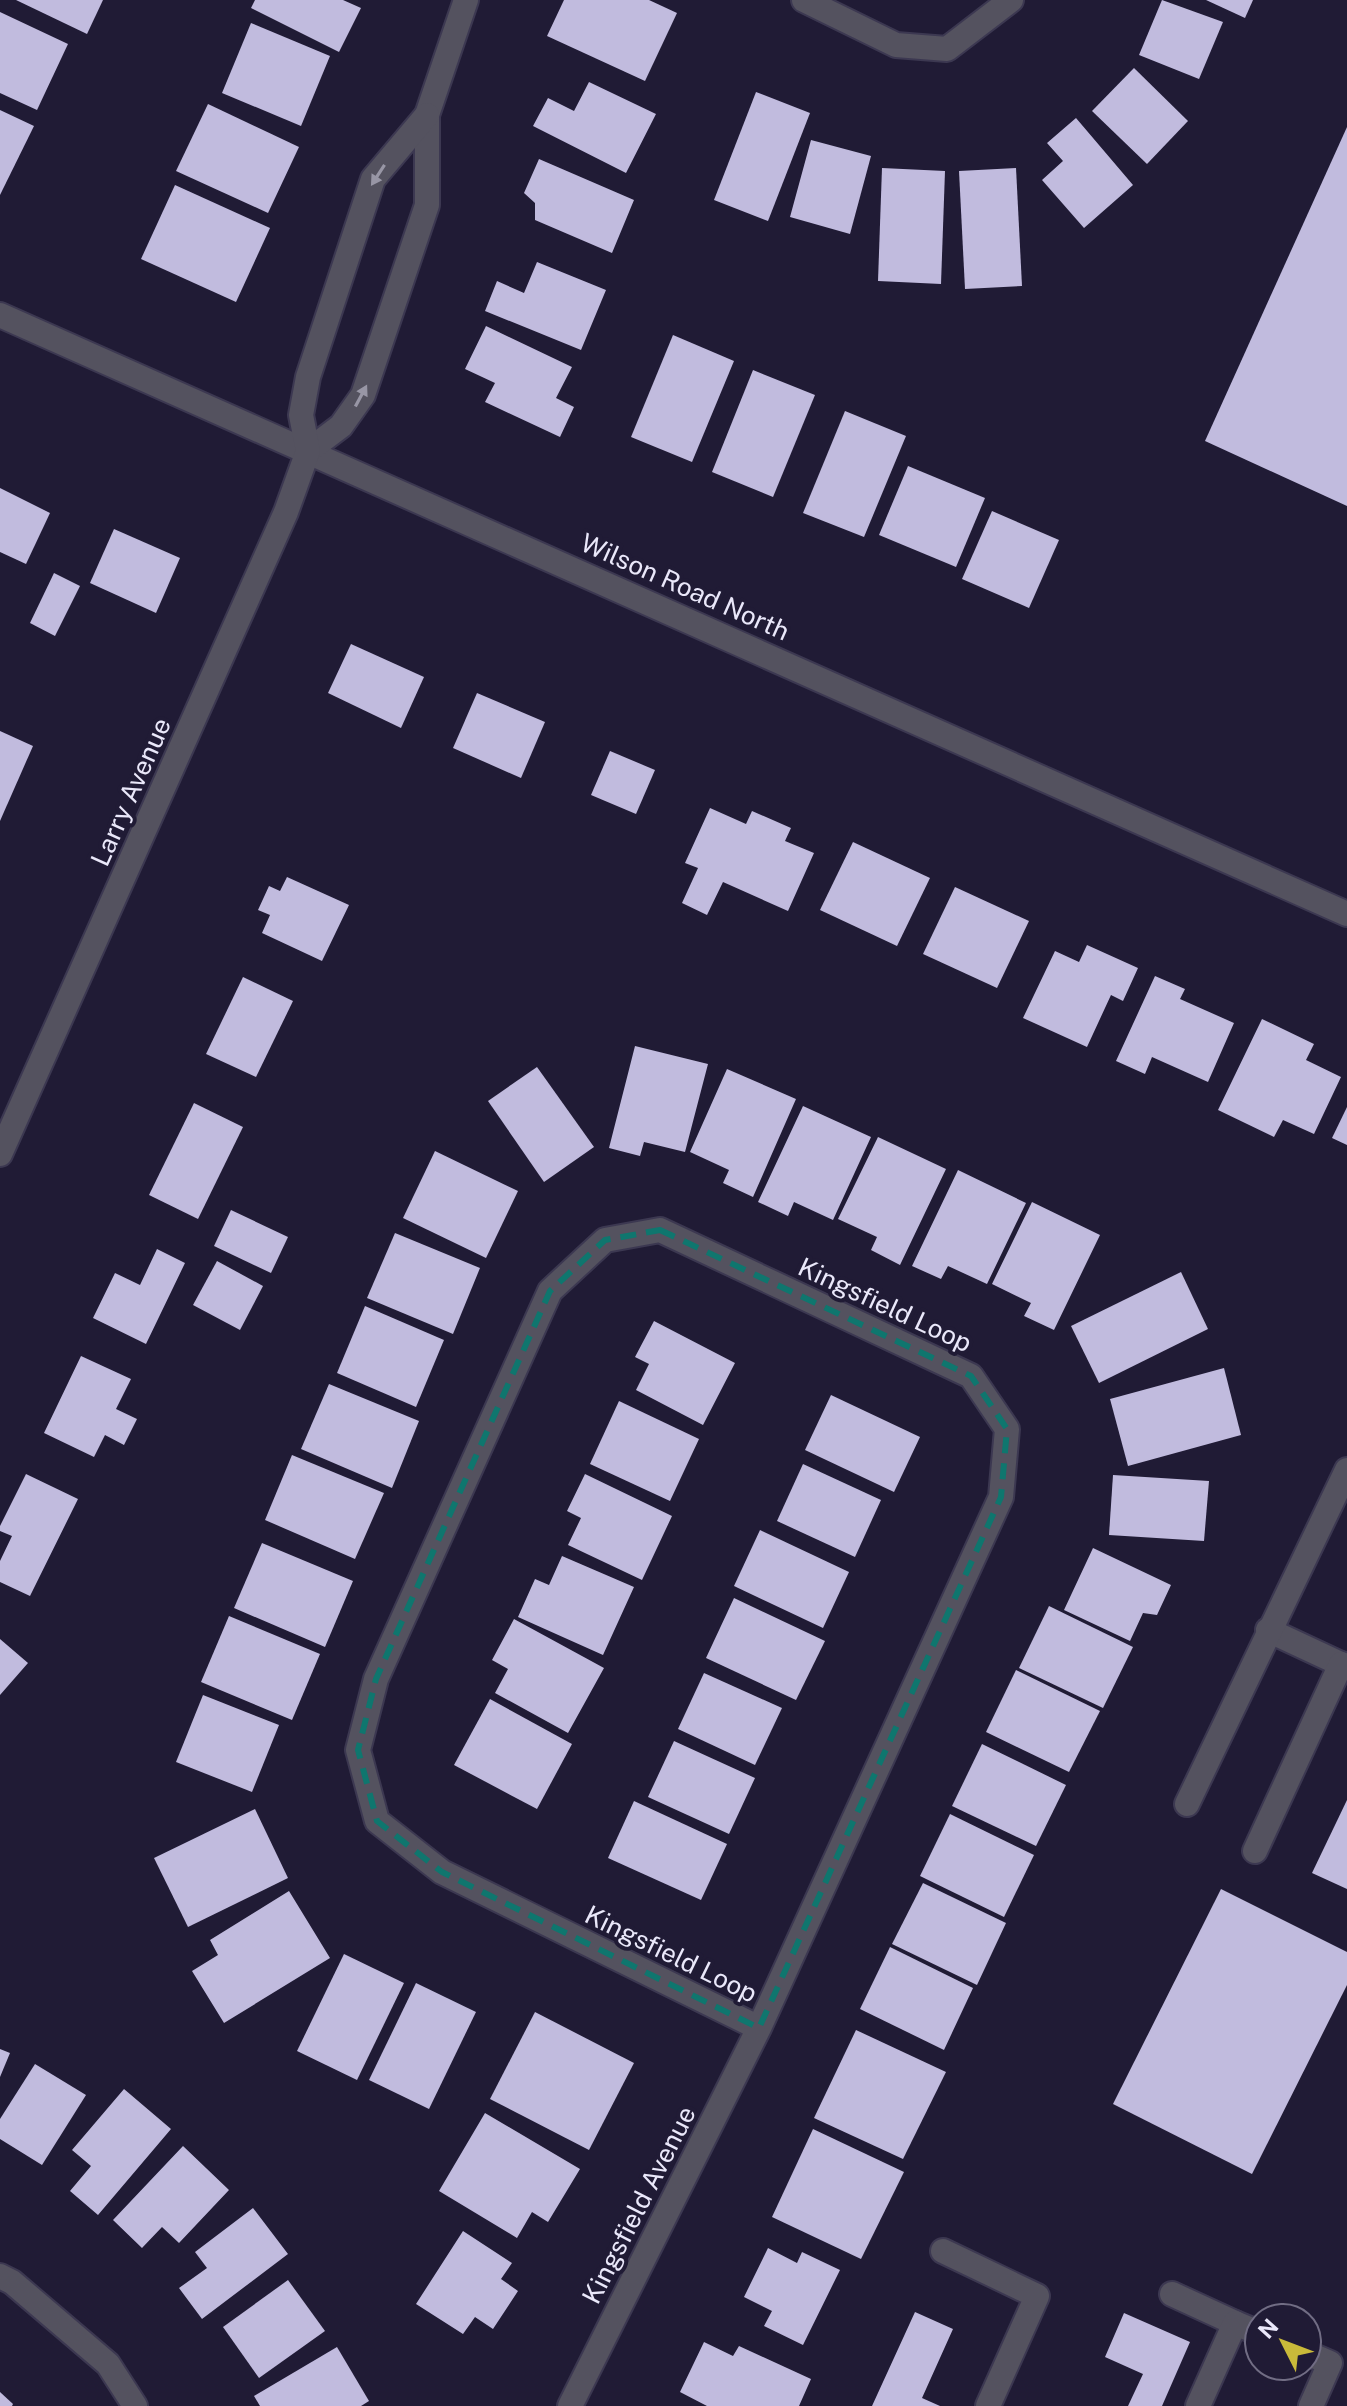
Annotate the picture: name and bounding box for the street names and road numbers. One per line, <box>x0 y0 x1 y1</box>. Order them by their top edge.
street label: Wilson Road North <box>576 527 794 646</box>
street label: Larry Avenue <box>84 713 177 871</box>
street label: Kingsfield Loop <box>794 1251 977 1358</box>
street label: Kingsfield Loop <box>580 1898 762 2009</box>
street label: Kingsfield Avenue <box>575 2101 702 2309</box>

